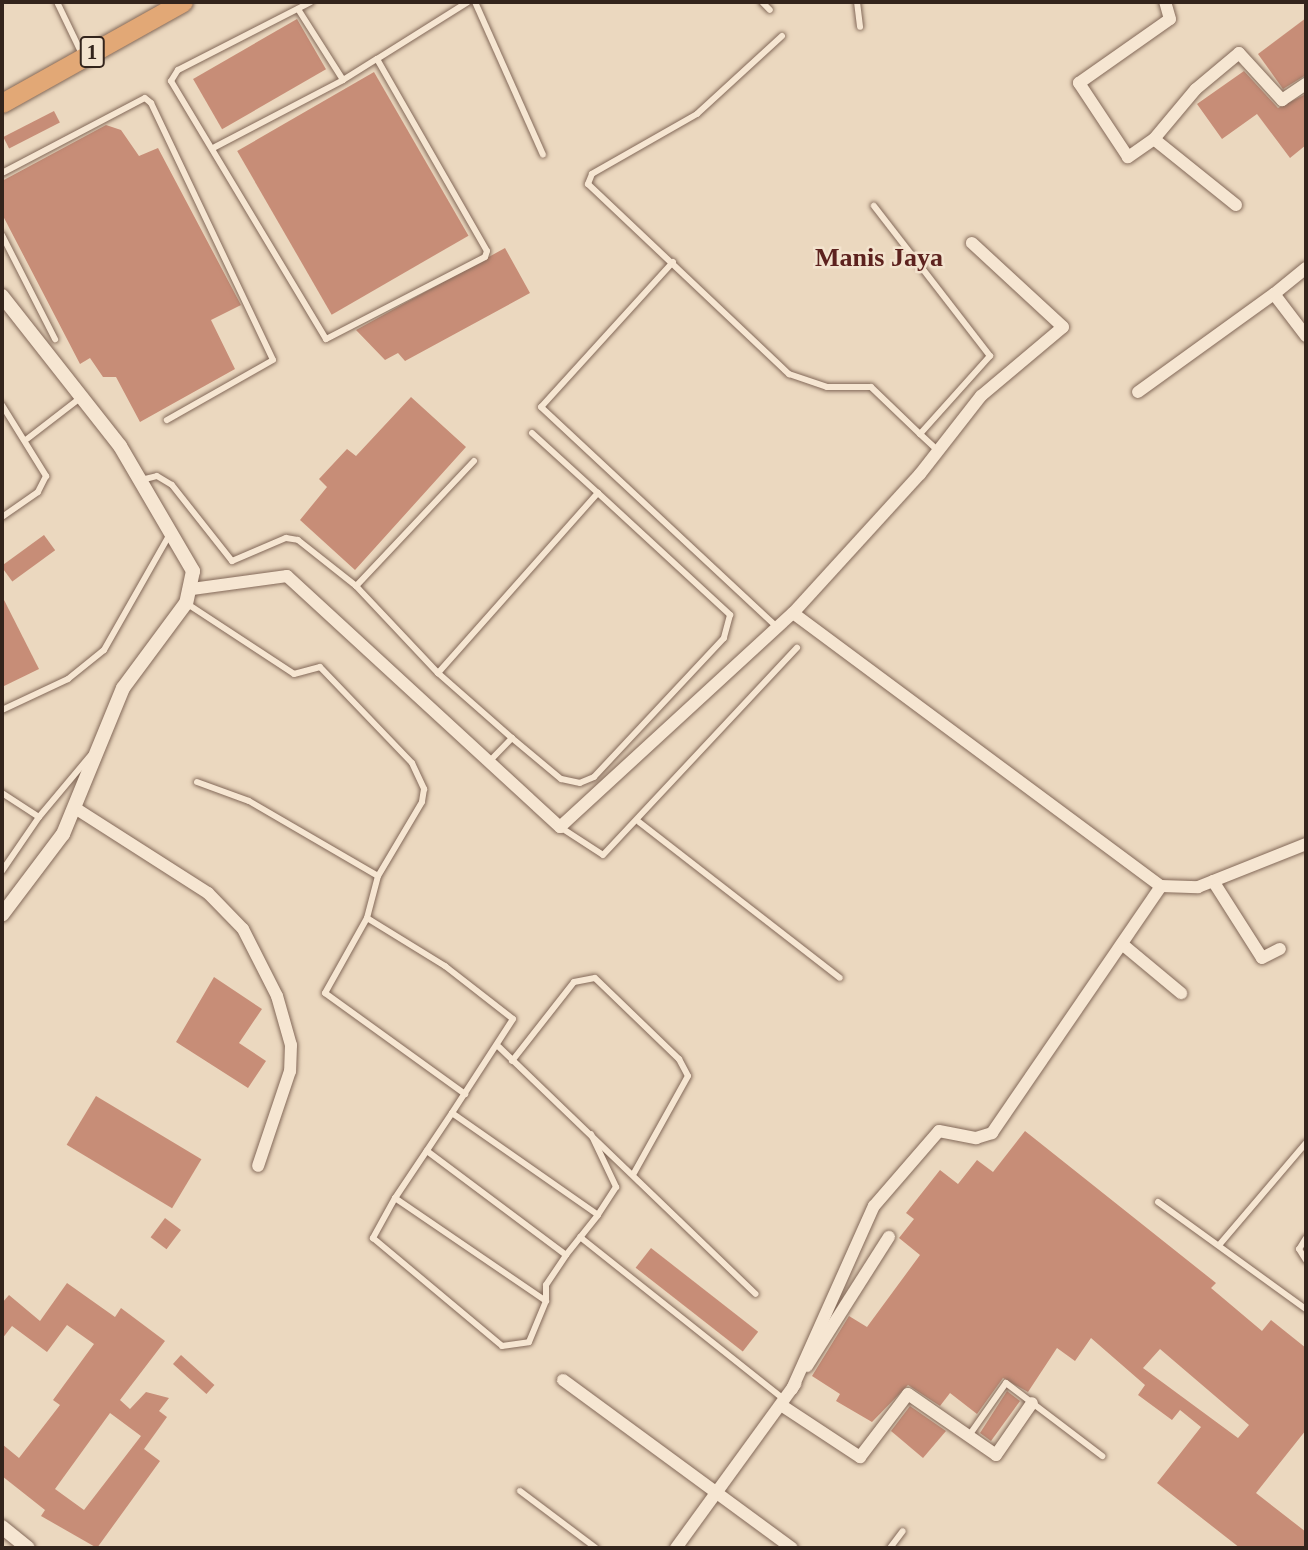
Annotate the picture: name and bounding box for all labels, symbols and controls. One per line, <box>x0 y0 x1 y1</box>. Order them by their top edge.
road number: 1 <box>80 34 104 70</box>
district label: Manis Jaya <box>815 242 943 274</box>

